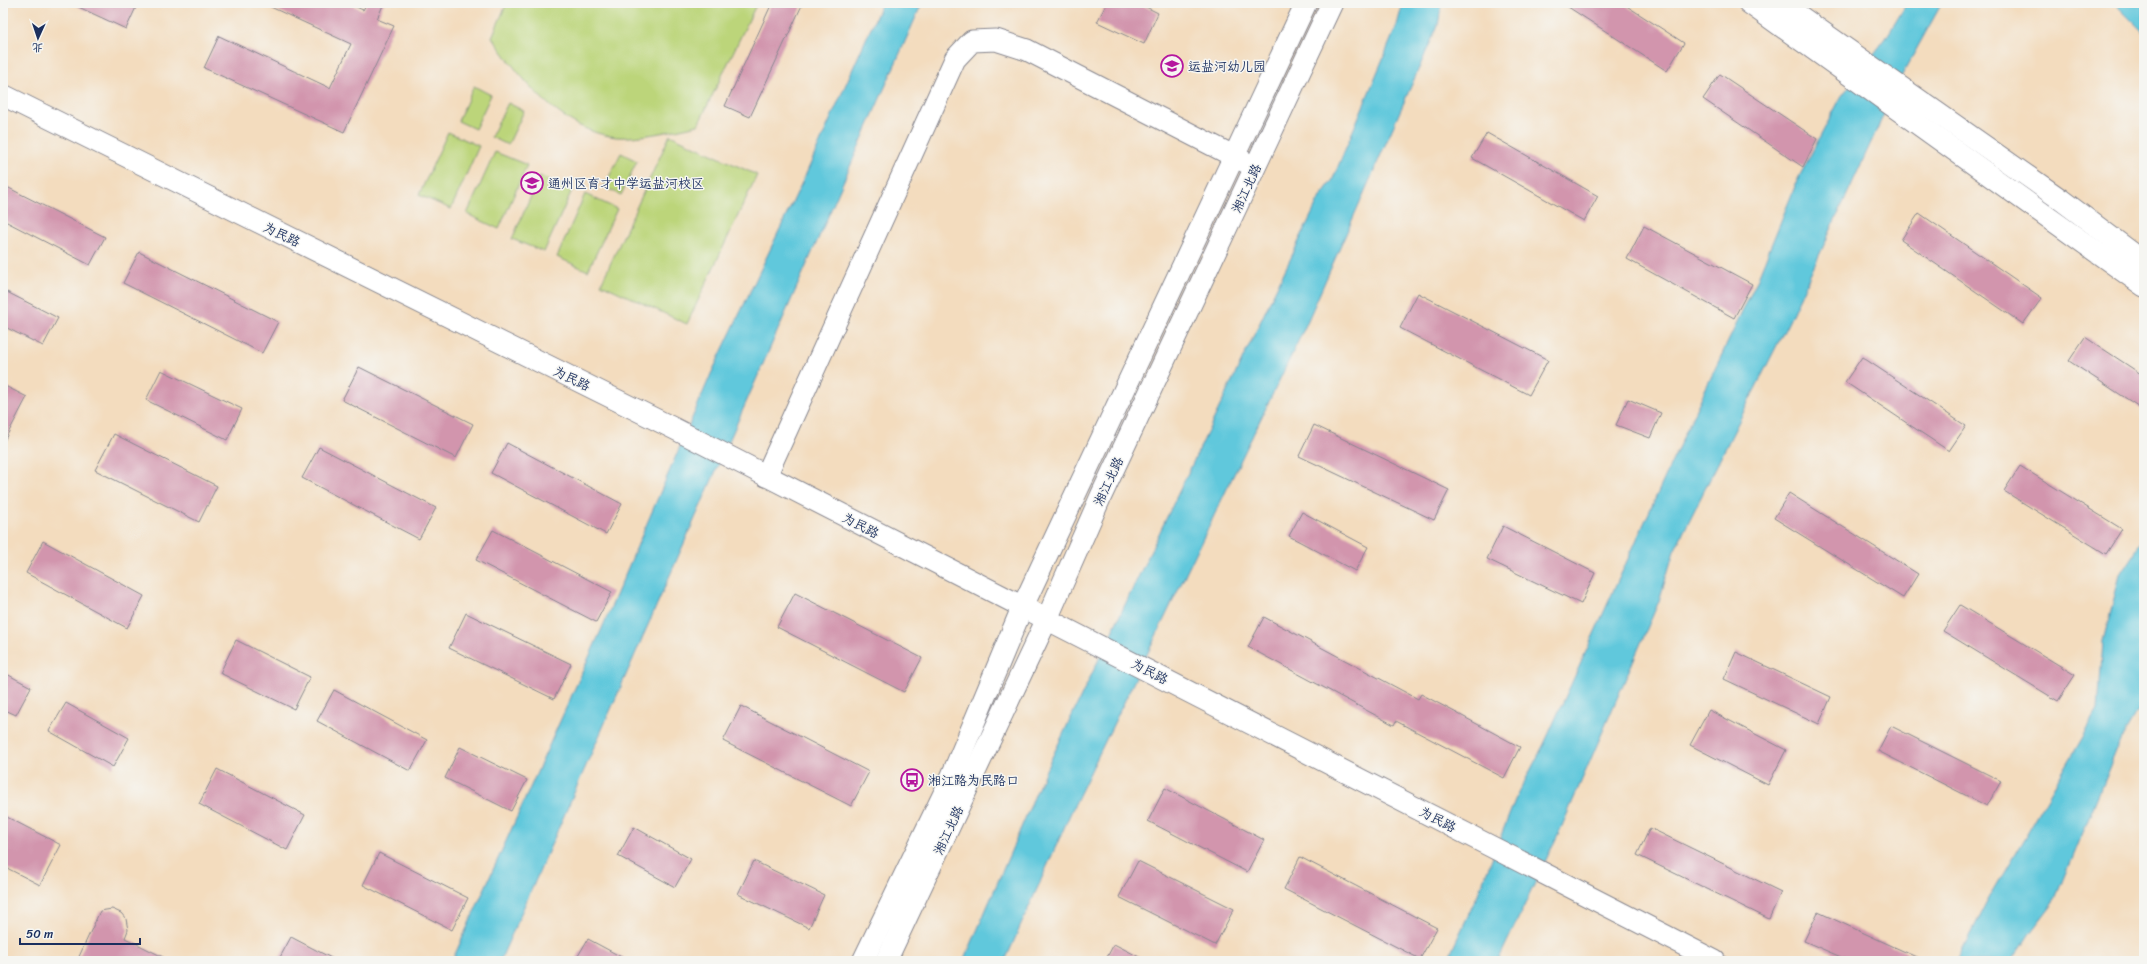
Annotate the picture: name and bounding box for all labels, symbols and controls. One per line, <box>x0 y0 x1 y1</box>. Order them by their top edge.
north arrow <box>18 18 58 58</box>
text: 北 <box>32 38 43 57</box>
school or university icon: 运盐河幼儿园 <box>1159 53 1185 79</box>
place label: 运盐河幼儿园 <box>1188 55 1266 78</box>
street label: 湘江北路 <box>1225 160 1268 217</box>
school or university icon: 通州区育才中学运盐河校区 <box>519 170 545 196</box>
place label: 通州区育才中学运盐河校区 <box>548 172 704 195</box>
street label: 为民路 <box>259 216 304 253</box>
street label: 为民路 <box>549 360 594 397</box>
street label: 湘江北路 <box>1087 453 1130 510</box>
street label: 为民路 <box>838 506 883 545</box>
street label: 为民路 <box>1127 652 1172 691</box>
bus stop icon: 湘江路为民路口 <box>899 767 925 793</box>
place label: 湘江路为民路口 <box>928 769 1019 792</box>
street label: 为民路 <box>1415 800 1460 839</box>
street label: 湘江北路 <box>927 802 970 859</box>
scale bar <box>20 920 140 946</box>
text: 50 m <box>26 923 53 945</box>

